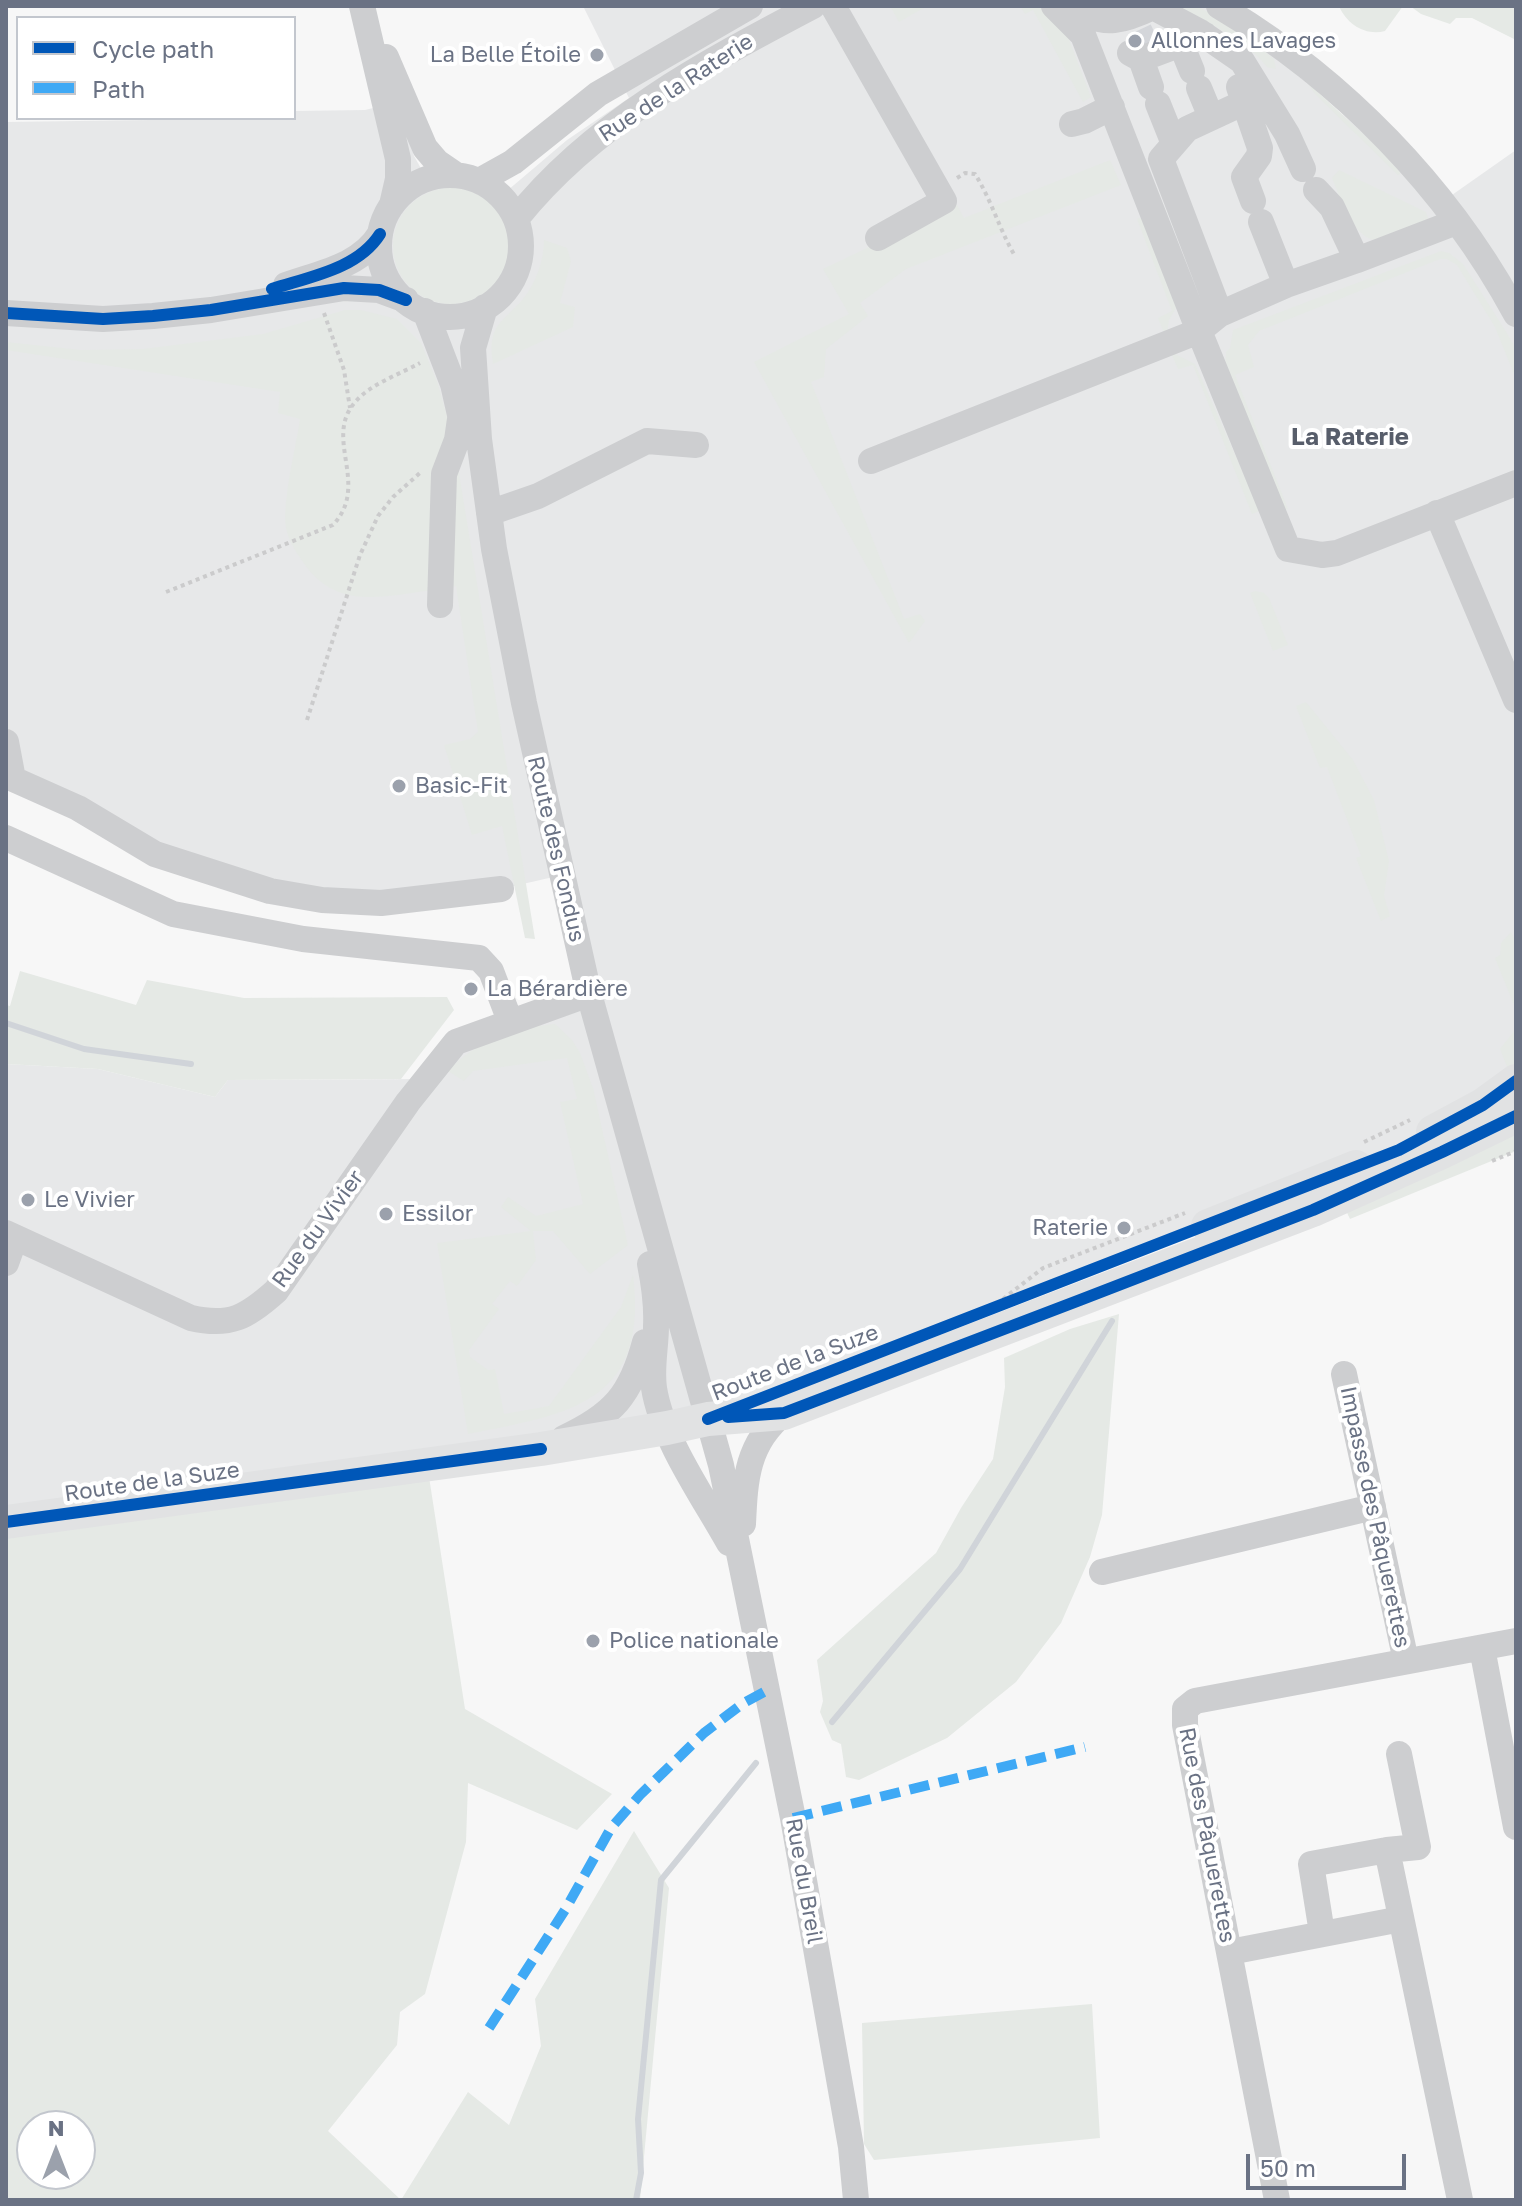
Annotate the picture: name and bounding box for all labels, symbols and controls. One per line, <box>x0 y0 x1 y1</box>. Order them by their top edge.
legend <box>16 16 296 120</box>
street label: Rue de la Raterie <box>594 28 758 148</box>
place label: Allonnes Lavages <box>1151 28 1336 54</box>
marker: Allonnes Lavages <box>1126 32 1144 50</box>
text: Cycle path <box>92 34 214 63</box>
place label: La Belle Étoile <box>430 42 581 68</box>
marker: La Belle Étoile <box>588 46 606 64</box>
text: Path <box>92 74 145 103</box>
district label: La Raterie <box>1291 423 1409 451</box>
street label: Route des Fondus <box>522 754 590 944</box>
place label: Basic-Fit <box>415 773 508 799</box>
marker: Basic-Fit <box>390 777 408 795</box>
place label: La Bérardière <box>487 976 628 1002</box>
marker: La Bérardière <box>462 980 480 998</box>
street label: Rue du Vivier <box>267 1165 369 1293</box>
place label: Le Vivier <box>44 1187 135 1213</box>
marker: Le Vivier <box>19 1191 37 1209</box>
place label: Essilor <box>402 1201 473 1227</box>
marker: Essilor <box>377 1205 395 1223</box>
place label: Raterie <box>1032 1215 1108 1241</box>
marker: Raterie <box>1115 1219 1133 1237</box>
street label: Route de la Suze <box>708 1319 882 1407</box>
street label: Impasse des Pâquerettes <box>1334 1384 1416 1650</box>
street label: Route de la Suze <box>63 1457 241 1507</box>
place label: Police nationale <box>609 1628 779 1654</box>
marker: Police nationale <box>584 1632 602 1650</box>
street label: Rue des Pâquerettes <box>1173 1725 1241 1945</box>
street label: Rue du Breil <box>780 1816 828 1946</box>
north arrow <box>16 2110 96 2190</box>
text: N <box>48 2114 64 2141</box>
scale bar <box>1250 2138 1410 2188</box>
text: 50 m <box>1260 2153 1316 2182</box>

